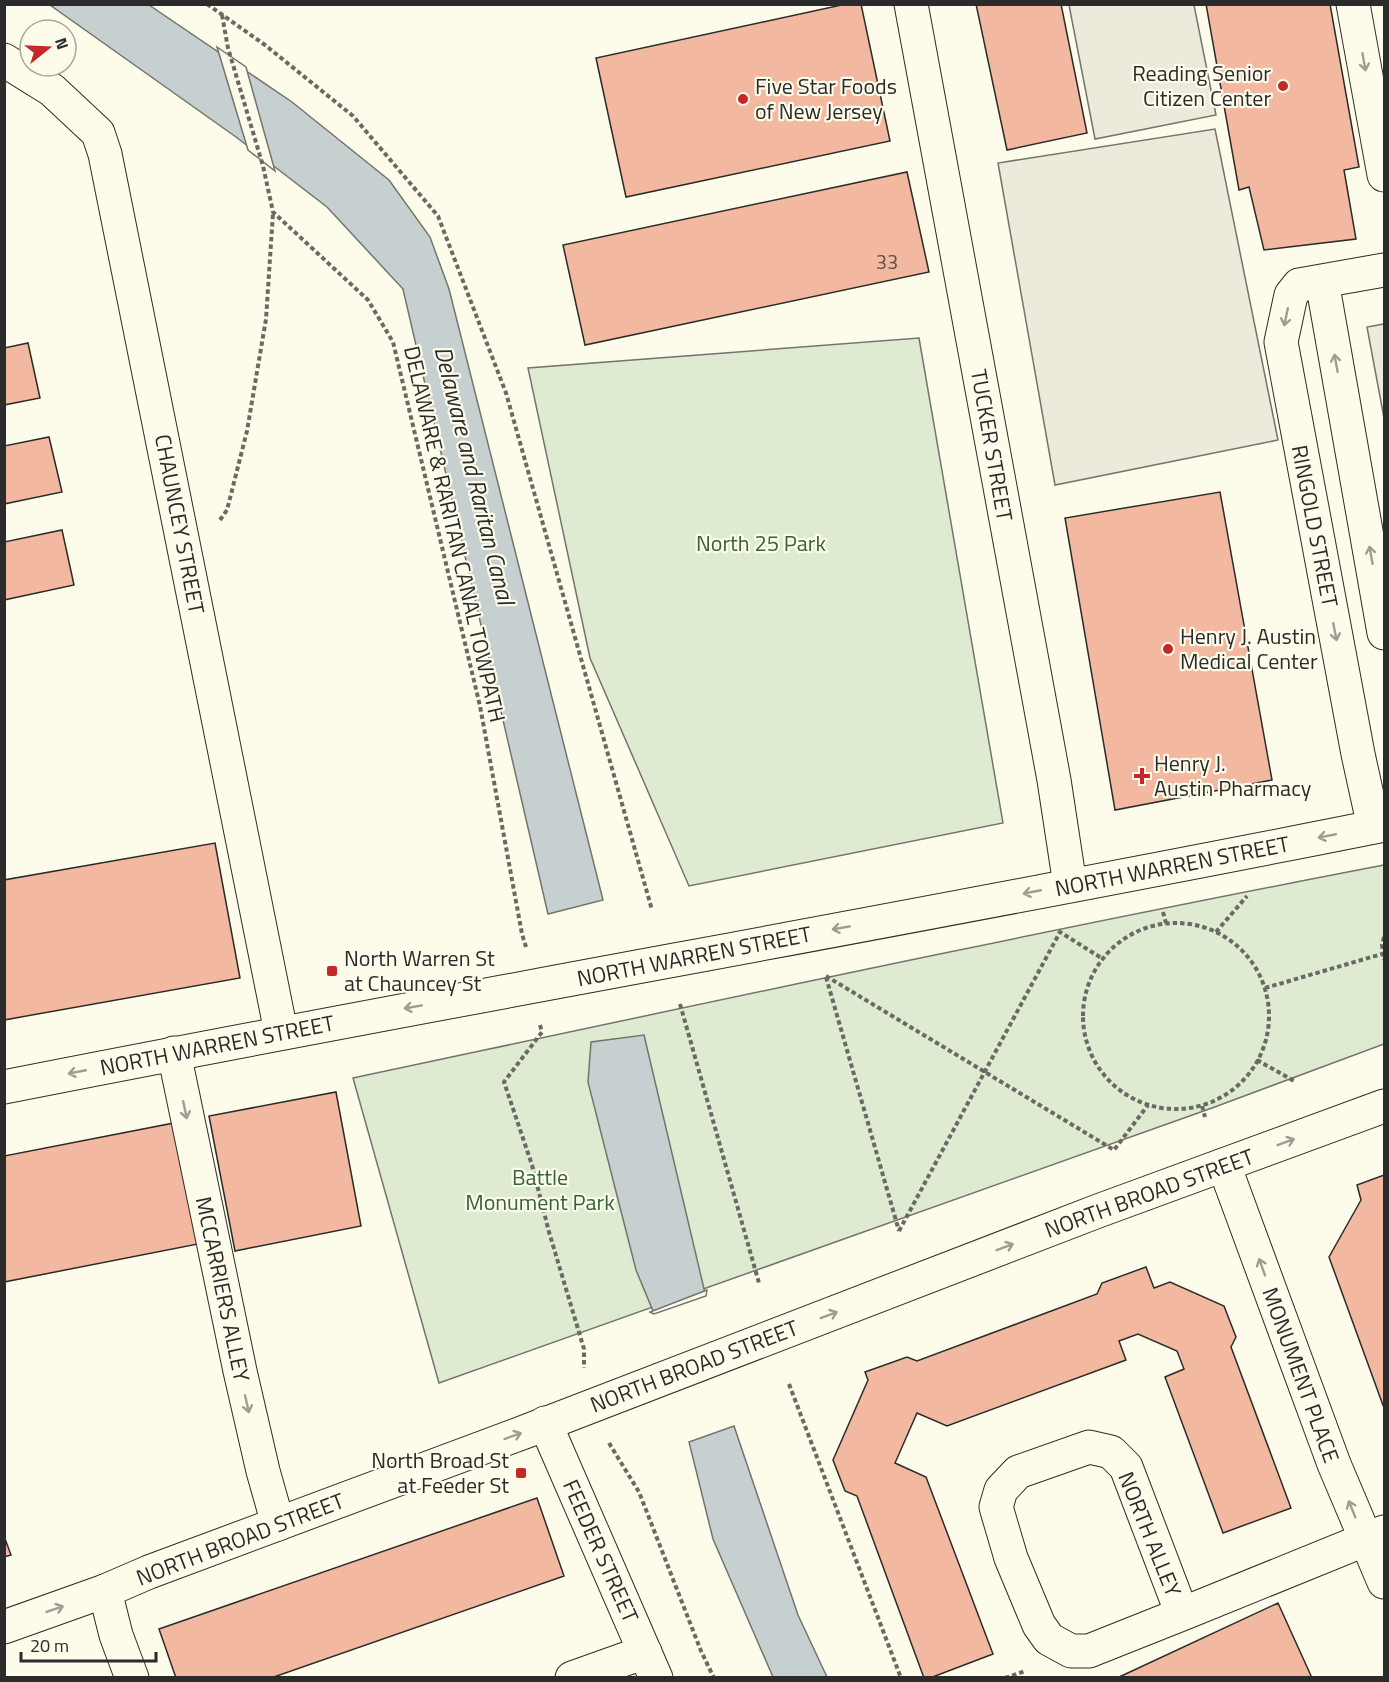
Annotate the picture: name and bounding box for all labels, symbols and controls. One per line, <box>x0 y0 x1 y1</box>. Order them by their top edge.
north arrow <box>18 18 78 78</box>
text: N <box>49 34 75 52</box>
one-way arrow <box>1358 52 1369 71</box>
place label: Reading Senior Citizen Center <box>1132 56 1271 115</box>
place label: Five Star Foods of New Jersey <box>755 69 897 128</box>
marker: Reading Senior Citizen Center <box>1276 79 1290 93</box>
marker: Five Star Foods of New Jersey <box>736 92 750 106</box>
house number: 33 <box>876 246 898 277</box>
one-way arrow <box>1280 307 1291 326</box>
street label: DELAWARE & RARITAN CANAL TOWPATH <box>395 342 515 726</box>
water label: Delaware and Raritan Canal <box>426 342 525 611</box>
one-way arrow <box>1331 354 1342 373</box>
street label: TUCKER STREET <box>962 366 1022 524</box>
street label: CHAUNCEY STREET <box>146 431 214 617</box>
street label: RINGOLD STREET <box>1283 442 1347 610</box>
park label: North 25 Park <box>696 526 826 560</box>
one-way arrow <box>1365 545 1376 565</box>
place label: Henry J. Austin Medical Center <box>1180 619 1318 678</box>
one-way arrow <box>1330 622 1341 642</box>
marker: Henry J. Austin Medical Center <box>1161 642 1175 656</box>
place label: Henry J. Austin Pharmacy <box>1154 746 1312 805</box>
marker: Henry J. Austin Pharmacy <box>1135 769 1149 783</box>
street label: NORTH WARREN STREET <box>1052 827 1292 905</box>
one-way arrow <box>1318 831 1337 842</box>
one-way arrow <box>1023 887 1043 898</box>
street label: NORTH WARREN STREET <box>574 917 814 995</box>
one-way arrow <box>831 923 851 934</box>
place label: North Warren St at Chauncey St <box>344 941 495 1000</box>
marker: North Warren St at Chauncey St <box>325 964 339 978</box>
one-way arrow <box>404 1002 424 1013</box>
street label: NORTH WARREN STREET <box>97 1006 337 1084</box>
one-way arrow <box>68 1067 88 1078</box>
one-way arrow <box>180 1100 191 1120</box>
one-way arrow <box>1276 1136 1295 1147</box>
street label: NORTH BROAD STREET <box>1040 1139 1259 1247</box>
park label: Battle Monument Park <box>465 1160 615 1219</box>
street label: MCCARRIERS ALLEY <box>187 1193 259 1385</box>
one-way arrow <box>995 1241 1014 1252</box>
one-way arrow <box>1255 1258 1266 1277</box>
street label: MONUMENT PLACE <box>1253 1282 1349 1468</box>
one-way arrow <box>819 1309 838 1320</box>
street label: NORTH BROAD STREET <box>585 1310 803 1421</box>
one-way arrow <box>242 1394 254 1413</box>
one-way arrow <box>503 1430 522 1441</box>
place label: North Broad St at Feeder St <box>371 1443 509 1502</box>
marker: North Broad St at Feeder St <box>514 1466 528 1480</box>
street label: NORTH ALLEY <box>1109 1466 1191 1602</box>
street label: FEEDER STREET <box>554 1474 648 1628</box>
street label: NORTH BROAD STREET <box>131 1483 349 1594</box>
one-way arrow <box>1346 1500 1357 1519</box>
one-way arrow <box>45 1603 64 1614</box>
scale bar <box>21 1625 156 1663</box>
text: 20 m <box>30 1632 69 1659</box>

